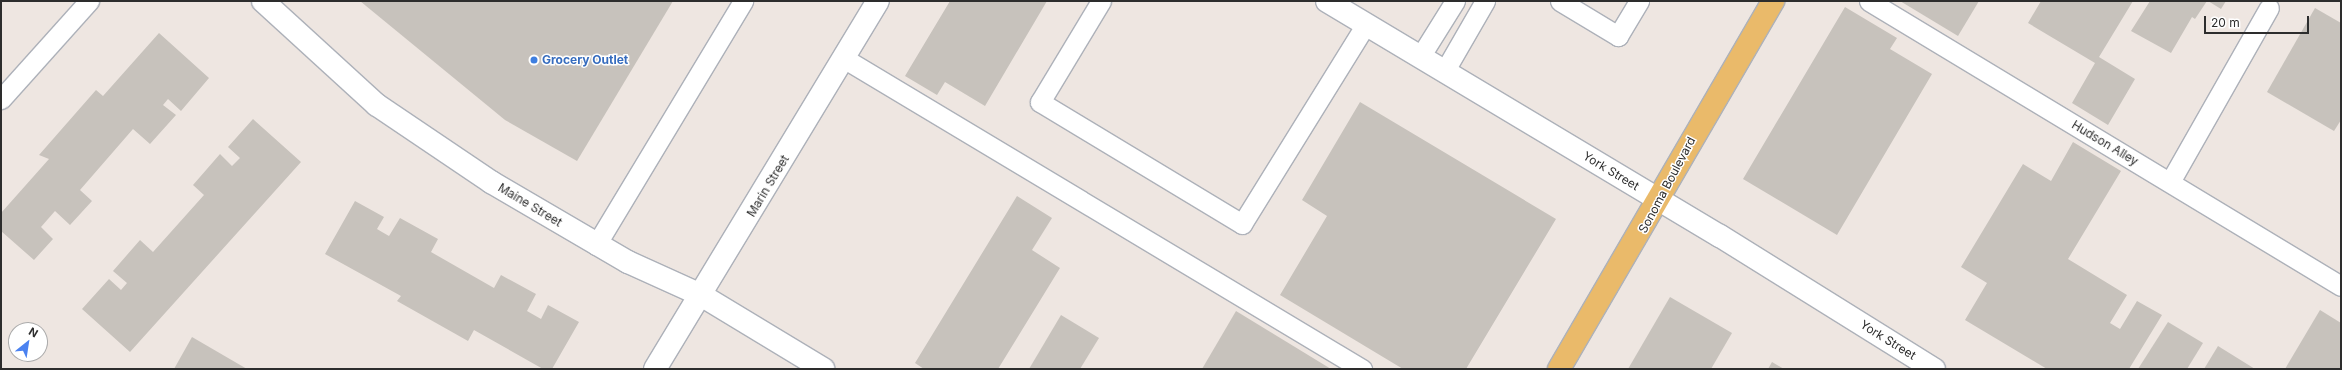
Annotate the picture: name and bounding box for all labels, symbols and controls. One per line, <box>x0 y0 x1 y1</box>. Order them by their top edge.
scale bar <box>2206 8 2311 34</box>
text: 20 m <box>2211 15 2240 30</box>
place label: Grocery Outlet <box>542 53 628 67</box>
marker: Grocery Outlet <box>529 55 539 65</box>
street label: Hudson Alley <box>2069 118 2141 168</box>
street label: Sonoma Boulevard <box>1636 135 1698 235</box>
street label: York Street <box>1580 149 1642 193</box>
street label: Marin Street <box>744 152 792 220</box>
street label: Maine Street <box>496 180 564 230</box>
street label: York Street <box>1857 317 1919 363</box>
north arrow <box>8 322 48 362</box>
text: N <box>26 324 41 341</box>

